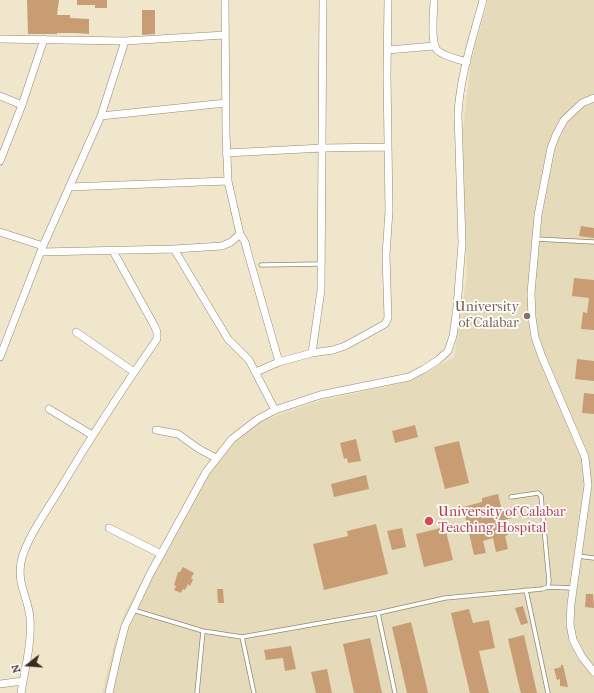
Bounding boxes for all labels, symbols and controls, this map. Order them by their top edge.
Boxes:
place label: University of Calabar [455,300,519,332]
marker: University of Calabar [522,311,532,321]
place label: University of Calabar Teaching Hospital [438,505,566,538]
marker: University of Calabar Teaching Hospital [423,515,435,527]
north arrow [8,645,48,685]
text: N [9,663,23,675]

